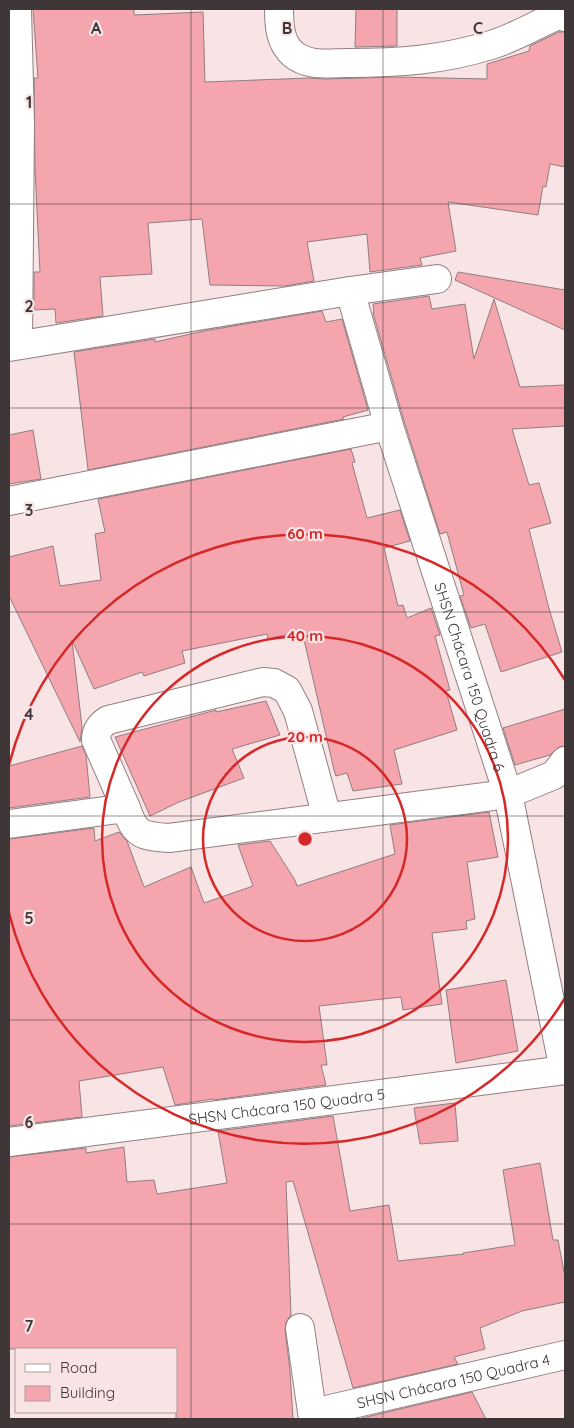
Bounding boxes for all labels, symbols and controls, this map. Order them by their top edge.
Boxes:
text: A [91,18,102,38]
text: B [282,18,292,38]
text: C [473,18,483,38]
text: 1 [26,92,32,112]
text: 2 [24,296,34,316]
text: 3 [25,500,33,520]
text: 60 m [287,524,323,543]
street label: SHSN Chácara 150 Quadra 6 [431,580,510,774]
text: 40 m [287,626,323,645]
text: 4 [24,704,34,724]
text: 20 m [287,727,323,746]
centre of rings [296,830,314,848]
text: 5 [24,908,34,928]
street label: SHSN Chácara 150 Quadra 5 [187,1084,386,1128]
text: 6 [25,1112,34,1132]
text: 7 [25,1316,34,1336]
legend [15,1348,178,1413]
street label: SHSN Chácara 150 Quadra 4 [355,1349,552,1412]
text: Road [60,1358,97,1377]
text: Building [60,1383,115,1402]

